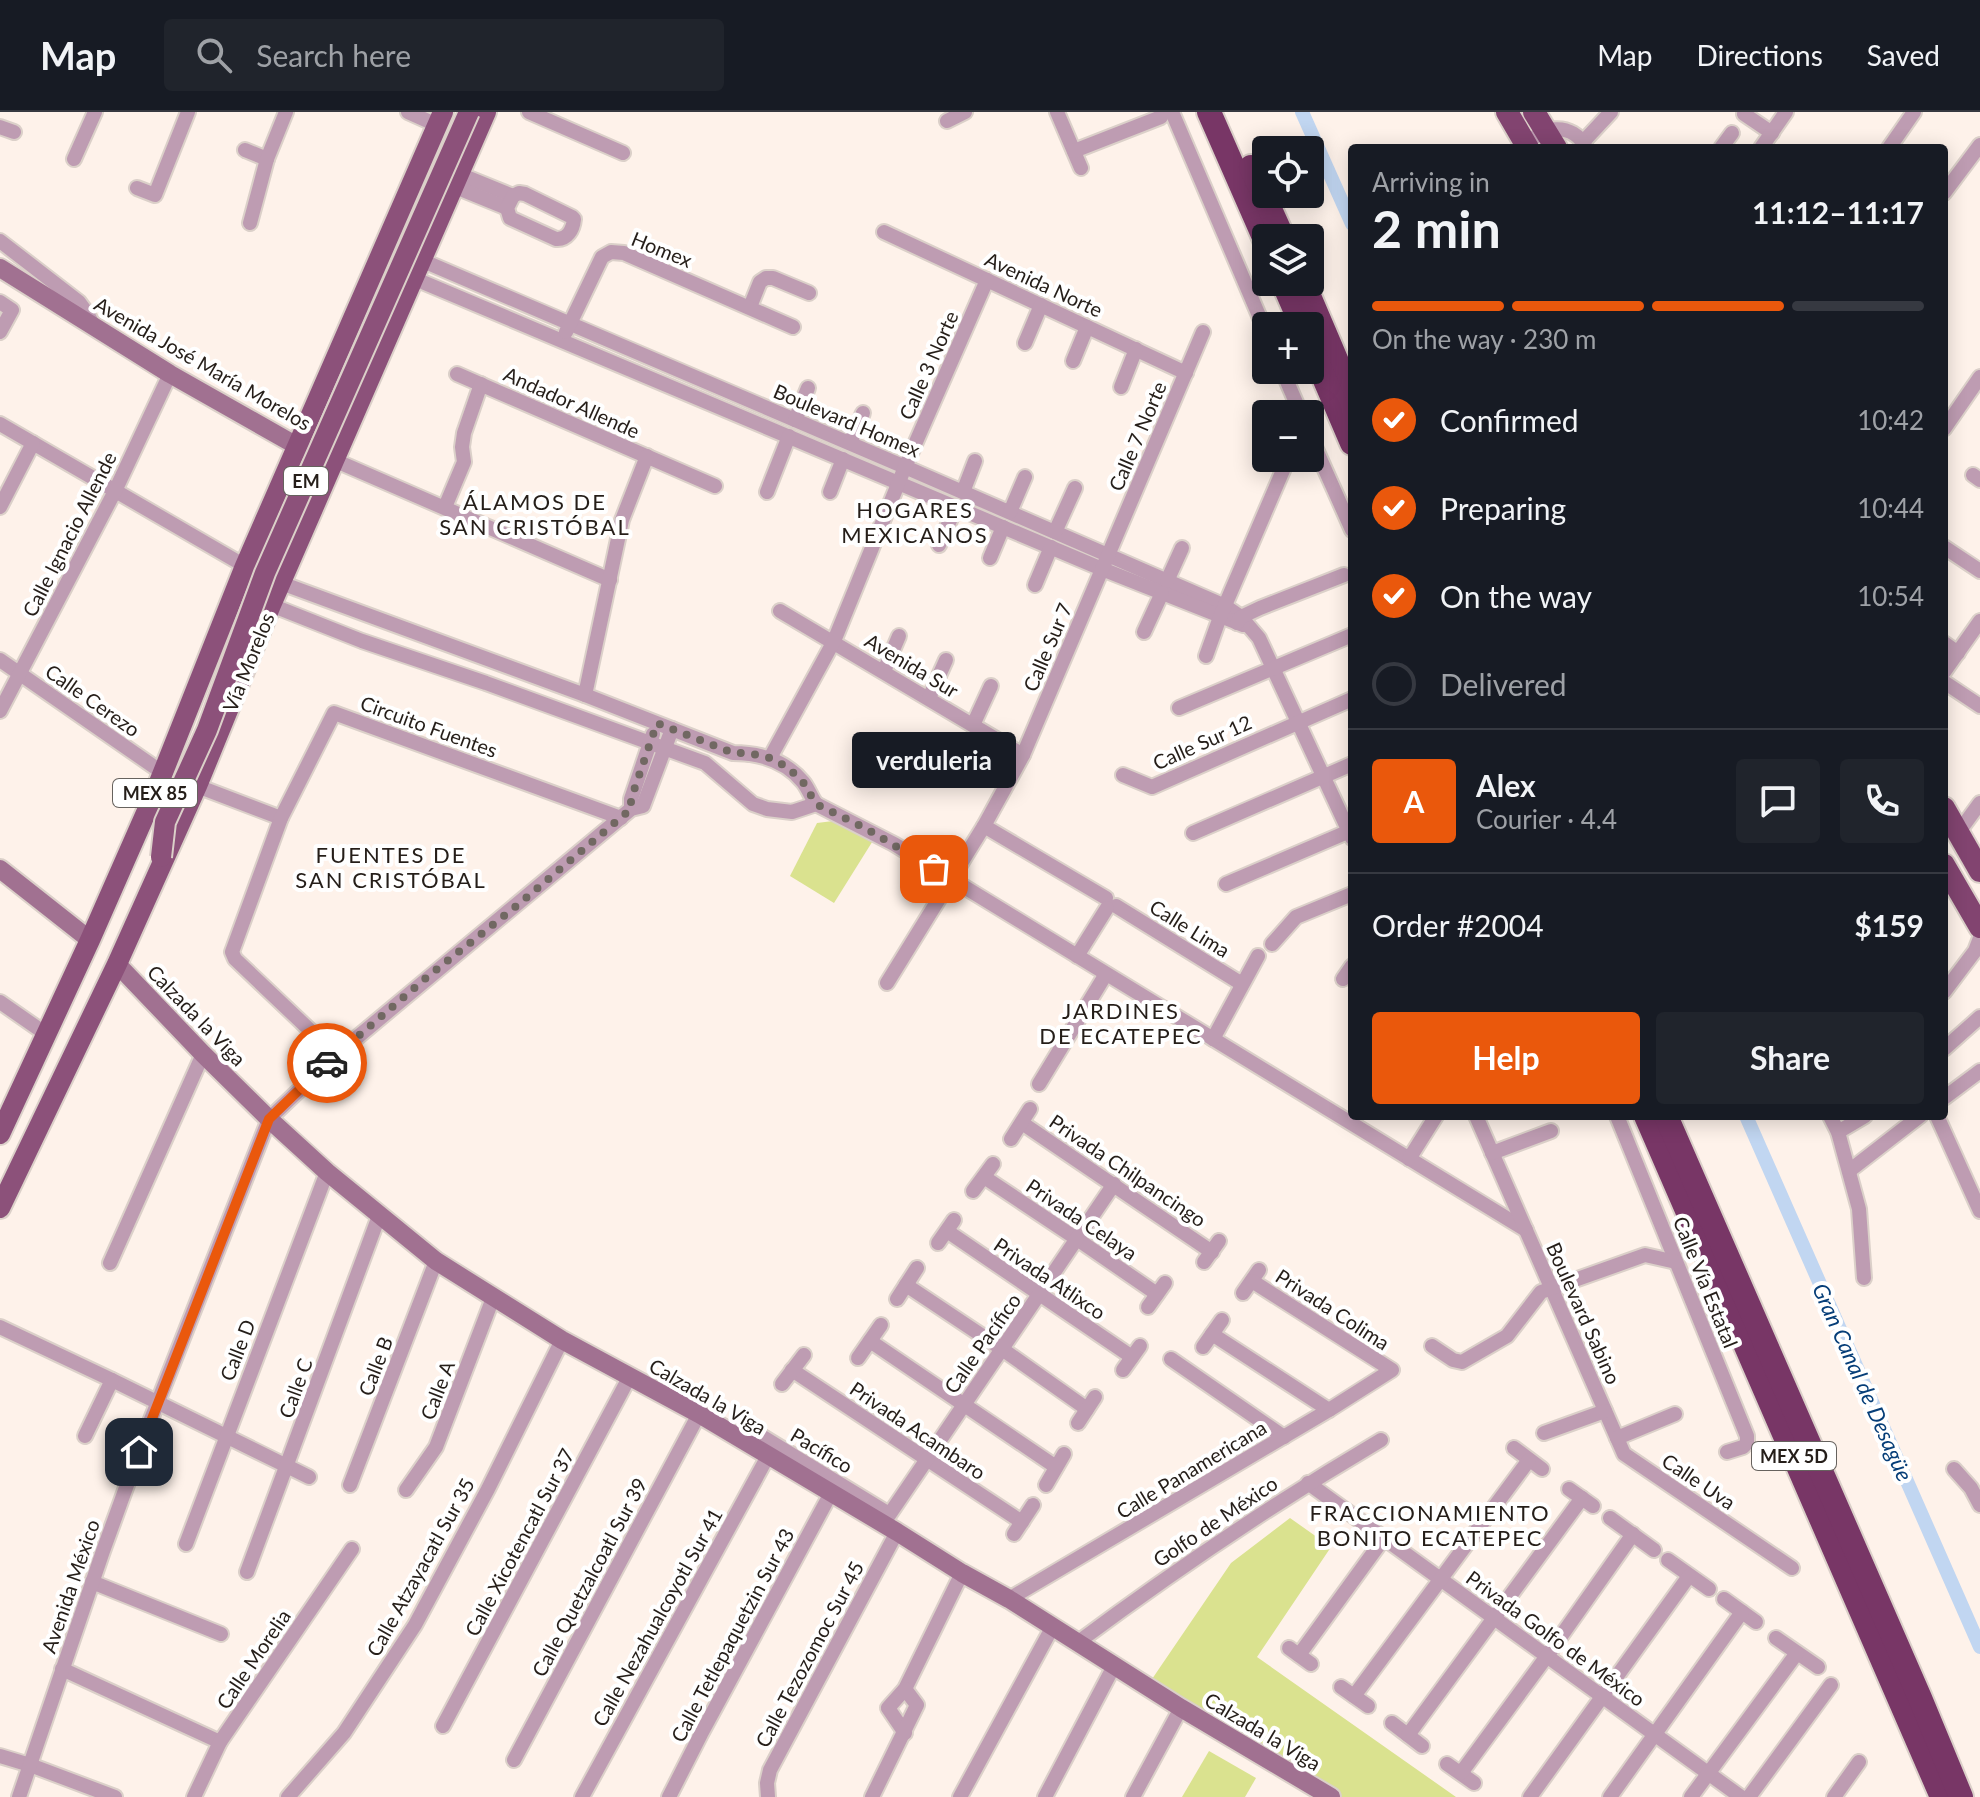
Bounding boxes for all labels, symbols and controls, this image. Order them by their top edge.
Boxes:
search box [164,19,724,91]
text: Map [40,32,116,78]
icon: search [192,33,236,77]
text: Search here [256,37,411,73]
text: Map [1597,38,1652,72]
text: Directions [1696,38,1823,72]
text: Saved [1867,38,1940,72]
map controls [1252,136,1324,472]
button: locate [1252,136,1324,208]
text: Arriving in [1372,166,1490,198]
text: 11:12–11:17 [1752,194,1924,230]
text: 2 min [1372,197,1501,259]
button: layers [1252,224,1324,296]
street label: Homex [628,226,696,272]
street label: Avenida Norte [981,246,1107,322]
street label: Avenida José María Morelos [91,291,315,435]
street label: Calle 3 Norte [893,307,963,423]
button: + [1252,312,1324,384]
text: On the way · 230 m [1372,323,1596,355]
street label: Andador Allende [500,361,644,443]
street label: Boulevard Homex [770,378,924,462]
street label: Calle 7 Norte [1103,378,1171,494]
icon: check [1372,398,1416,442]
button: − [1252,400,1324,472]
text: Confirmed [1440,402,1579,438]
text: 10:42 [1857,404,1924,436]
street label: Calle Ignacio Allende [17,448,121,620]
road number: EM [284,467,328,495]
icon: check [1372,486,1416,530]
district label: ÁLAMOS DE SAN CRISTÓBAL [439,488,631,540]
text: Preparing [1440,490,1566,526]
text: 10:44 [1857,492,1924,524]
district label: HOGARES MEXICANOS [841,496,989,548]
icon: check [1372,574,1416,618]
text: On the way [1440,578,1592,614]
text: 10:54 [1857,580,1924,612]
street label: Calle Sur 7 [1018,599,1076,695]
street label: Vía Morelos [217,609,279,715]
street label: Avenida Sur [861,628,964,703]
street label: Calle Cerezo [41,659,145,741]
text: Delivered [1440,666,1567,702]
street label: Circuito Fuentes [357,690,501,762]
street label: Calle Sur 12 [1149,710,1255,774]
callout: verduleria [852,733,1016,789]
text: verduleria [876,744,992,776]
button: chat [1736,759,1820,843]
button: phone [1840,759,1924,843]
text: Alex [1476,767,1536,803]
road number: MEX 85 [113,779,197,807]
text: A [1404,783,1424,819]
text: Courier · 4.4 [1476,803,1617,835]
pin [900,835,968,903]
district label: FUENTES DE SAN CRISTÓBAL [295,841,487,893]
icon: bag [912,847,956,891]
street label: Calle Lima [1146,894,1234,962]
text: Order #2004 [1372,907,1544,943]
text: $159 [1854,907,1924,943]
street label: Calzada la Viga [143,960,251,1070]
district label: JARDINES DE ECATEPEC [1039,997,1203,1049]
button: Help [1372,1012,1640,1104]
button: Share [1656,1012,1924,1104]
courier [287,1023,367,1103]
icon: car [305,1041,349,1085]
street label: Privada Chilpancingo [1045,1109,1211,1231]
street label: Privada Celaya [1022,1173,1142,1265]
street label: Calle Vía Estatal [1669,1213,1743,1351]
street label: Privada Atlixco [990,1232,1110,1324]
street label: Boulevard Sabino [1542,1238,1626,1388]
street label: Privada Colima [1272,1263,1394,1355]
water label: Gran Canal de Desagüe [1807,1279,1919,1485]
street label: Calle Pacífico [939,1288,1025,1398]
street label: Calle D [214,1316,260,1384]
street label: Calle B [353,1333,397,1399]
street label: Calzada la Viga [645,1353,771,1439]
street label: Calle C [273,1355,317,1421]
street label: Calle A [415,1357,459,1423]
street label: Privada Acambaro [846,1376,990,1484]
street label: Calle Panamericana [1112,1415,1270,1523]
pin [105,1418,173,1486]
street label: Pacífico [787,1422,857,1478]
icon: home [117,1430,161,1474]
road number: MEX 5D [1752,1442,1836,1470]
street label: Calle Xicotencatl Sur 37 [459,1444,579,1640]
street label: Calle Uva [1658,1448,1740,1514]
street label: Golfo de México [1148,1471,1282,1571]
street label: Calle Atzayacatl Sur 35 [361,1474,479,1660]
street label: Calle Quetzalcoatl Sur 39 [526,1474,652,1680]
district label: FRACCIONAMIENTO BONITO ECATEPEC [1309,1499,1551,1551]
street label: Calle Nezahualcoyotl Sur 41 [587,1504,727,1730]
street label: Avenida México [36,1516,104,1656]
street label: Calle Tetlepaquetzin Sur 43 [665,1524,799,1746]
street label: Calle Tezozomoc Sur 45 [750,1557,868,1751]
street label: Privada Golfo de México [1462,1565,1650,1711]
street label: Calle Morelia [211,1605,295,1713]
street label: Calzada la Viga [1201,1687,1325,1775]

